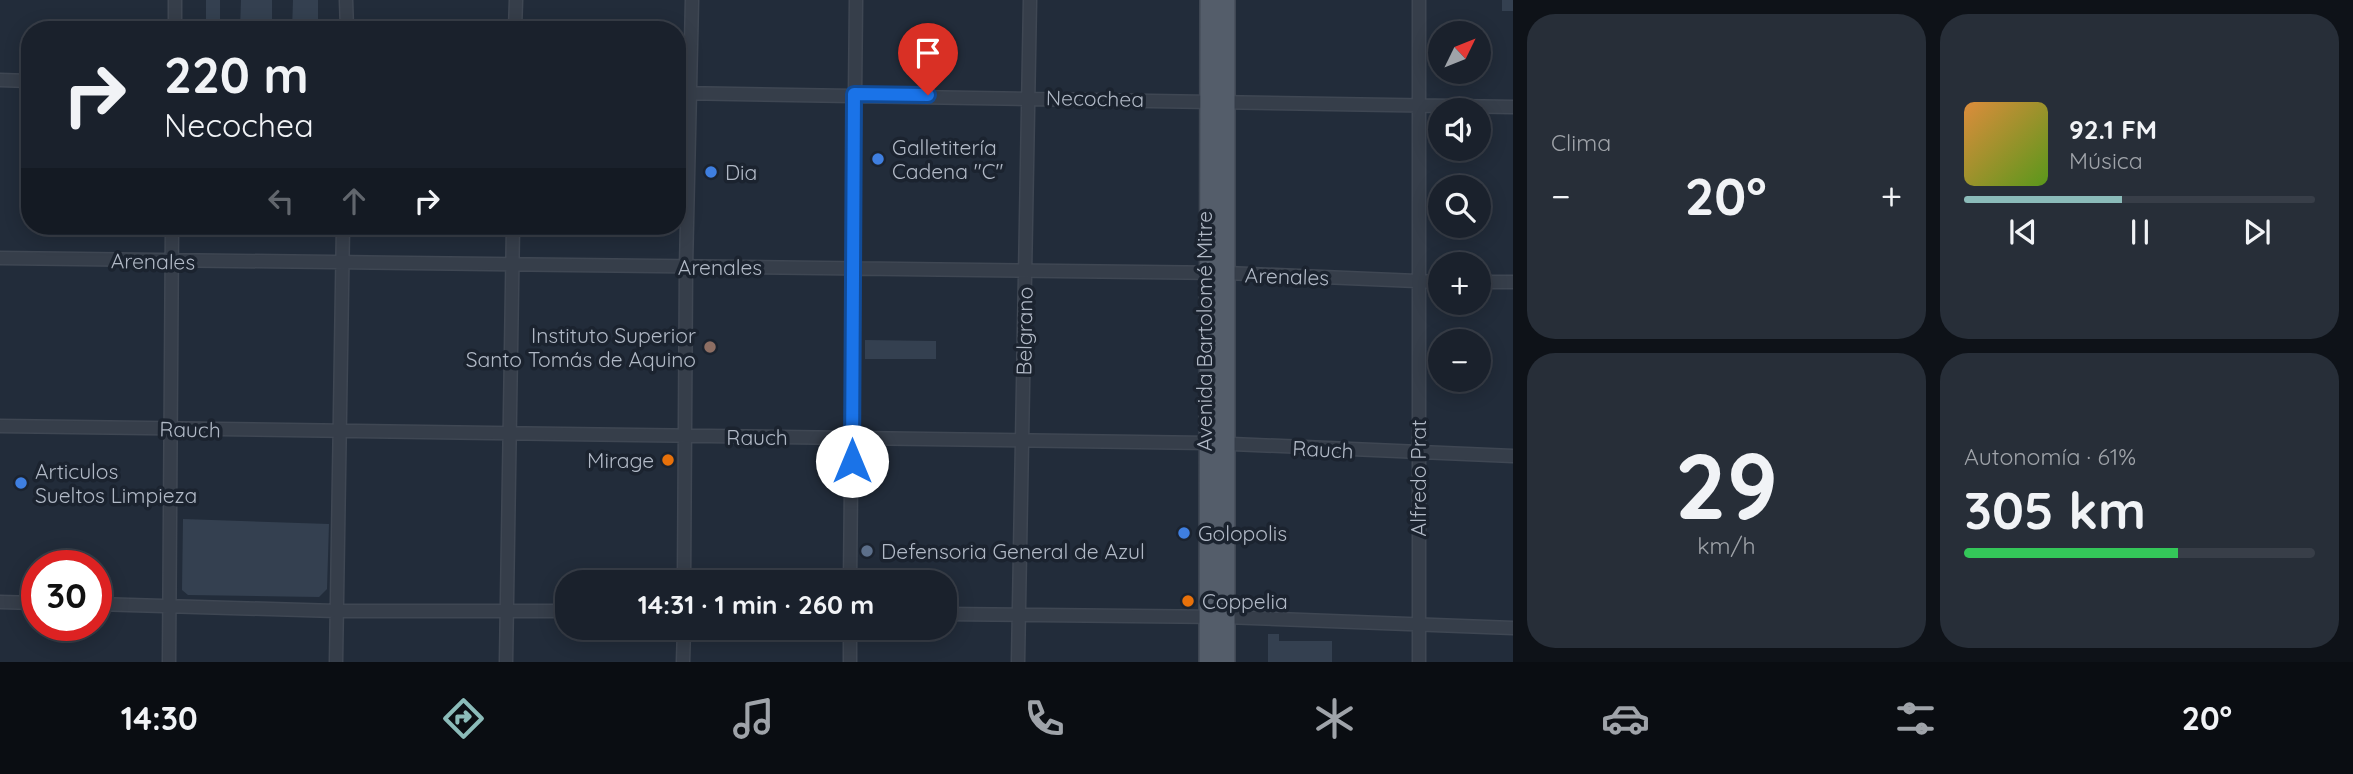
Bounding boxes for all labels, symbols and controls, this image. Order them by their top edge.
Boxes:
north arrow [1428,21,1491,84]
map controls [1428,21,1491,392]
pin [898,23,958,95]
icon: arrive [909,34,947,72]
text: 220 m [164,44,309,105]
icon: right [49,49,140,140]
street label: Necochea [1046,84,1144,112]
button: sound [1428,98,1491,161]
text: Necochea [164,105,314,145]
text: 92.1 FM [2069,113,2157,146]
text: Clima [1551,128,1611,157]
place label: Galletitería Cadena "C" [892,134,1003,184]
text: Música [2069,146,2143,175]
marker: Galletitería Cadena "C" [870,151,886,167]
place label: Dia [725,159,757,185]
text: 20° [1685,163,1767,228]
marker: Dia [703,164,719,180]
text: − [1551,172,1571,220]
text: + [1881,172,1902,220]
button: search [1428,175,1491,238]
icon: left [262,182,300,220]
icon: ahead [335,182,373,220]
icon: right [408,182,446,220]
street label: Avenida Bartolomé Mitre [1191,211,1217,451]
icon: previous [2004,213,2042,251]
icon: pause [2121,213,2159,251]
icon: next [2238,213,2276,251]
street label: Arenales [111,247,195,275]
button: + [1428,252,1491,315]
street label: Arenales [678,254,762,280]
street label: Arenales [1244,262,1330,290]
street label: Belgrano [1010,286,1038,376]
place label: Instituto Superior Santo Tomás de Aquino [466,322,696,372]
button: − [1428,329,1491,392]
marker: Instituto Superior Santo Tomás de Aquino [702,339,718,355]
street label: Rauch [159,415,221,443]
street label: Alfredo Prat [1405,420,1431,536]
street label: Rauch [726,424,788,450]
position arrow [815,424,889,498]
text: 29 [1675,428,1778,542]
street label: Rauch [1292,434,1354,464]
text: Autonomía · 61% [1964,442,2136,471]
place label: Mirage [587,447,654,473]
marker: Mirage [660,452,676,468]
place label: Articulos Sueltos Limpieza [35,458,197,508]
marker: Articulos Sueltos Limpieza [13,475,29,491]
text: 305 km [1964,477,2146,542]
place label: Golopolis [1198,520,1287,546]
marker: Golopolis [1176,525,1192,541]
text: km/h [1697,531,1756,560]
place label: Defensoria General de Azul [881,538,1145,564]
marker: Defensoria General de Azul [859,543,875,559]
speed limit sign: 30 [21,550,112,641]
text: 14:31 · 1 min · 260 m [638,588,874,621]
place label: Coppelia [1202,588,1288,614]
marker: Coppelia [1180,593,1196,609]
icon: directions [439,694,488,743]
icon: music [729,694,778,743]
icon: phone [1020,694,1069,743]
icon: climate [1310,694,1359,743]
icon: car [1601,694,1650,743]
icon: filters [1891,694,1940,743]
text: 14:30 [121,698,198,738]
text: 20° [2182,698,2232,738]

